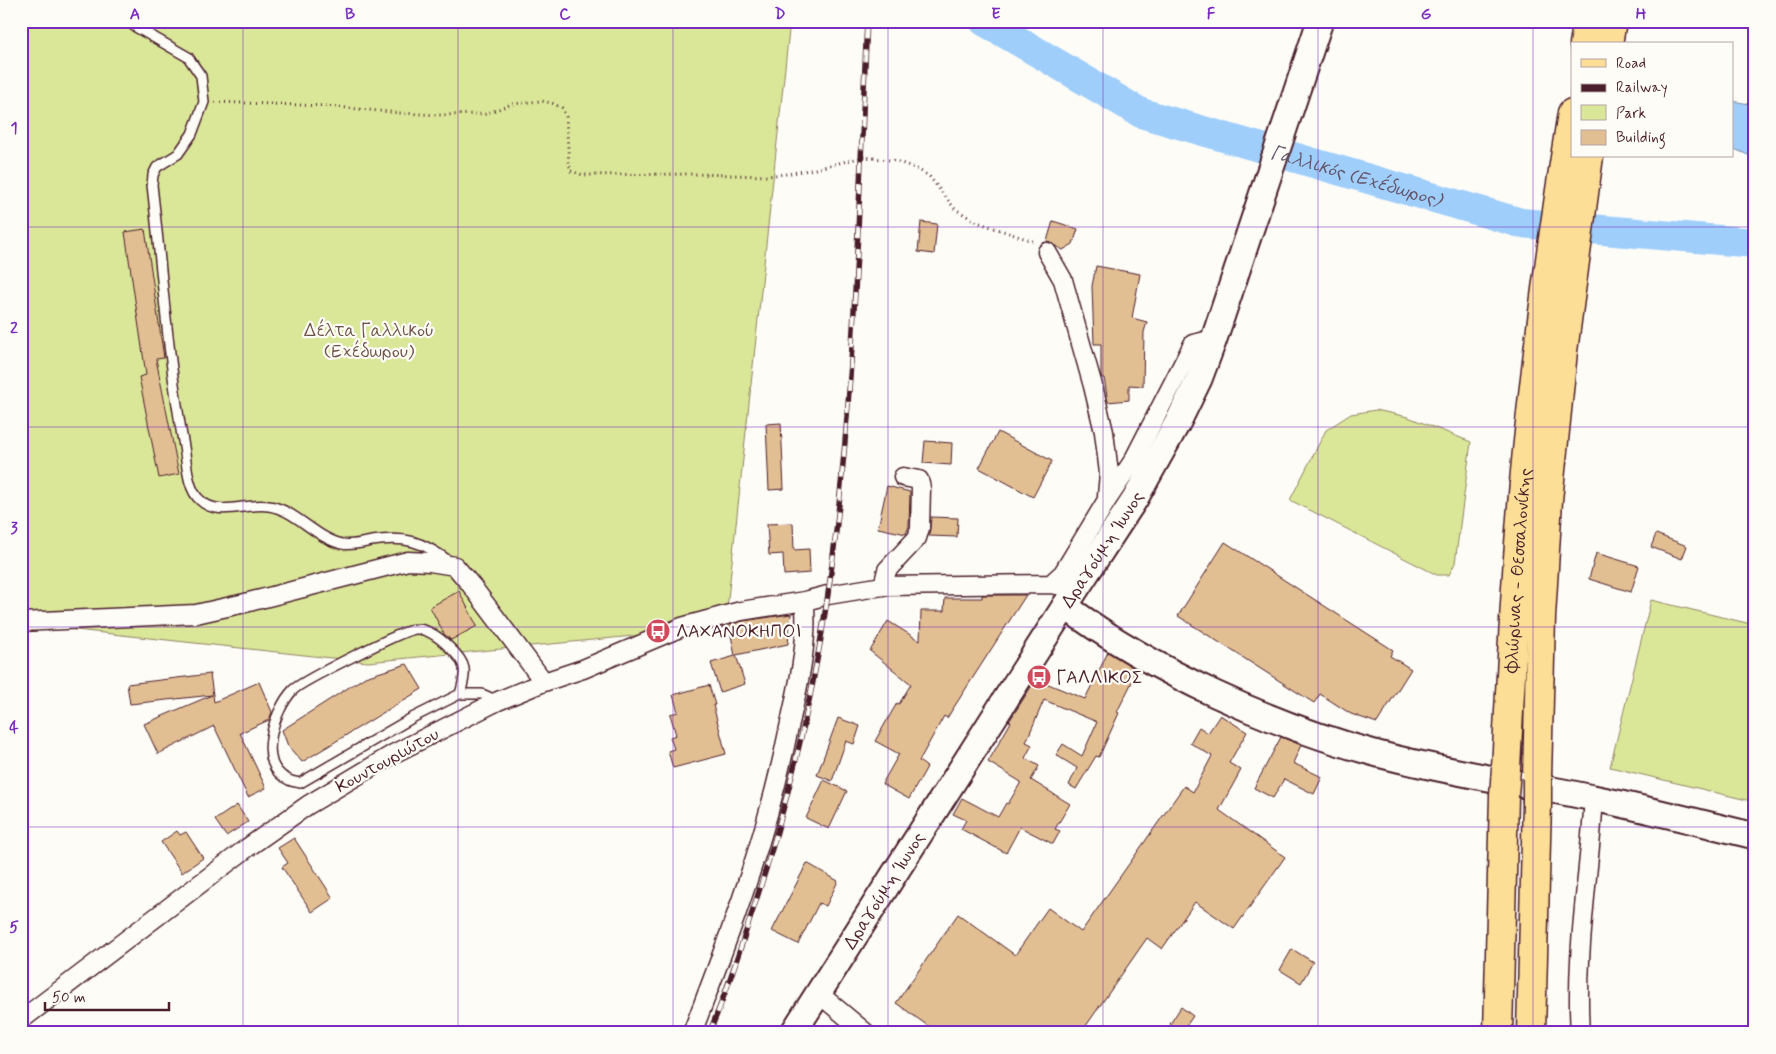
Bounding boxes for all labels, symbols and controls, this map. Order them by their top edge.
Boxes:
text: A [130,4,140,25]
text: B [345,4,355,25]
text: C [559,4,571,25]
text: D [774,4,786,25]
text: E [991,4,1001,25]
text: F [1207,4,1216,25]
text: G [1421,4,1432,25]
text: H [1636,4,1647,25]
legend [1571,42,1734,158]
text: Road [1616,54,1646,74]
text: Railway [1616,78,1668,98]
text: Park [1616,104,1646,124]
text: 1 [10,118,18,139]
text: Building [1616,128,1666,149]
water label: Γαλλικός (Εχέδωρος) [1267,140,1446,214]
text: 2 [10,318,18,339]
park label: Δέλτα Γαλλικού (Εχέδωρου) [304,318,434,364]
street label: Φλώρινας - Θεσσαλονίκης [1500,467,1538,674]
street label: Δραγούμη Ίωνος [1056,487,1150,613]
text: 3 [10,518,18,539]
bus stop icon: ΛΑΧΑΝΟΚΗΠΟΙ [645,618,671,644]
place label: ΛΑΧΑΝΟΚΗΠΟΙ [676,620,802,644]
bus stop icon: ΓΑΛΛΙΚΟΣ [1026,664,1052,690]
place label: ΓΑΛΛΙΚΟΣ [1056,666,1143,690]
text: 4 [9,717,19,738]
street label: Κουντουριώτου [331,723,444,799]
street label: Δραγούμη Ίωνος [838,828,931,954]
text: 5 [9,917,19,938]
scale bar [45,979,169,1011]
text: 50 m [52,988,86,1008]

